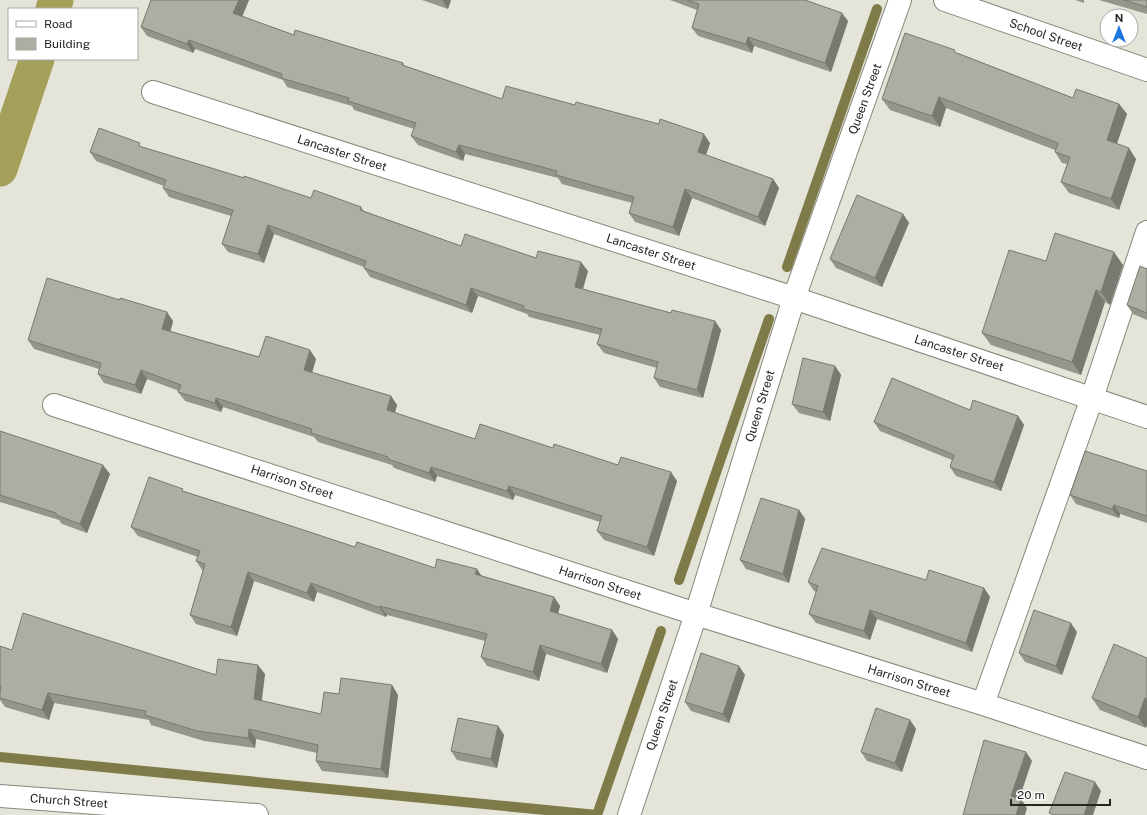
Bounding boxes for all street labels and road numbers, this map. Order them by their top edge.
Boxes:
street label: School Street [1008,16,1085,54]
street label: Queen Street [846,61,884,136]
street label: Lancaster Street [296,132,389,174]
street label: Lancaster Street [605,231,698,273]
street label: Lancaster Street [913,332,1006,374]
street label: Queen Street [742,368,778,444]
street label: Harrison Street [249,462,335,502]
street label: Harrison Street [557,563,643,603]
street label: Harrison Street [866,662,952,700]
street label: Queen Street [643,677,681,752]
street label: Church Street [30,791,109,811]

